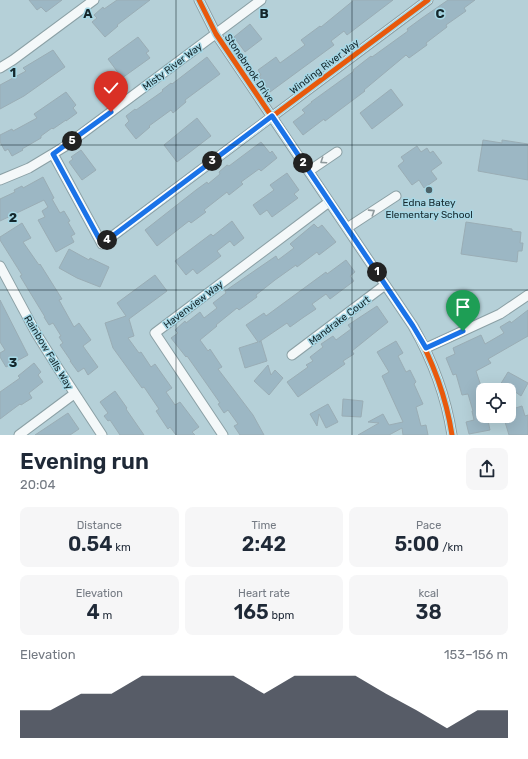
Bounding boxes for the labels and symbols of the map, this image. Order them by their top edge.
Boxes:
text: A [83,6,93,21]
text: B [259,6,269,21]
text: C [435,6,445,21]
street label: Stonebrook Drive [222,32,277,106]
street label: Winding River Way [288,36,362,97]
street label: Misty River Way [140,40,205,93]
text: 1 [10,65,16,80]
pin [94,71,128,112]
pin: 5 [62,131,82,151]
pin: 3 [202,151,222,171]
pin: 2 [293,153,313,173]
one-way arrow [320,157,327,164]
marker: Edna Batey Elementary School [424,185,434,195]
place label: Edna Batey Elementary School [385,197,473,221]
text: 2 [9,210,17,225]
one-way arrow [367,210,374,217]
pin: 4 [97,230,117,250]
pin: 1 [367,262,387,282]
street label: Havenview Way [161,278,226,331]
pin [446,290,480,331]
street label: Mandrake Court [307,294,373,348]
street label: Rainbow Falls Way [21,313,75,392]
text: 3 [9,355,18,370]

